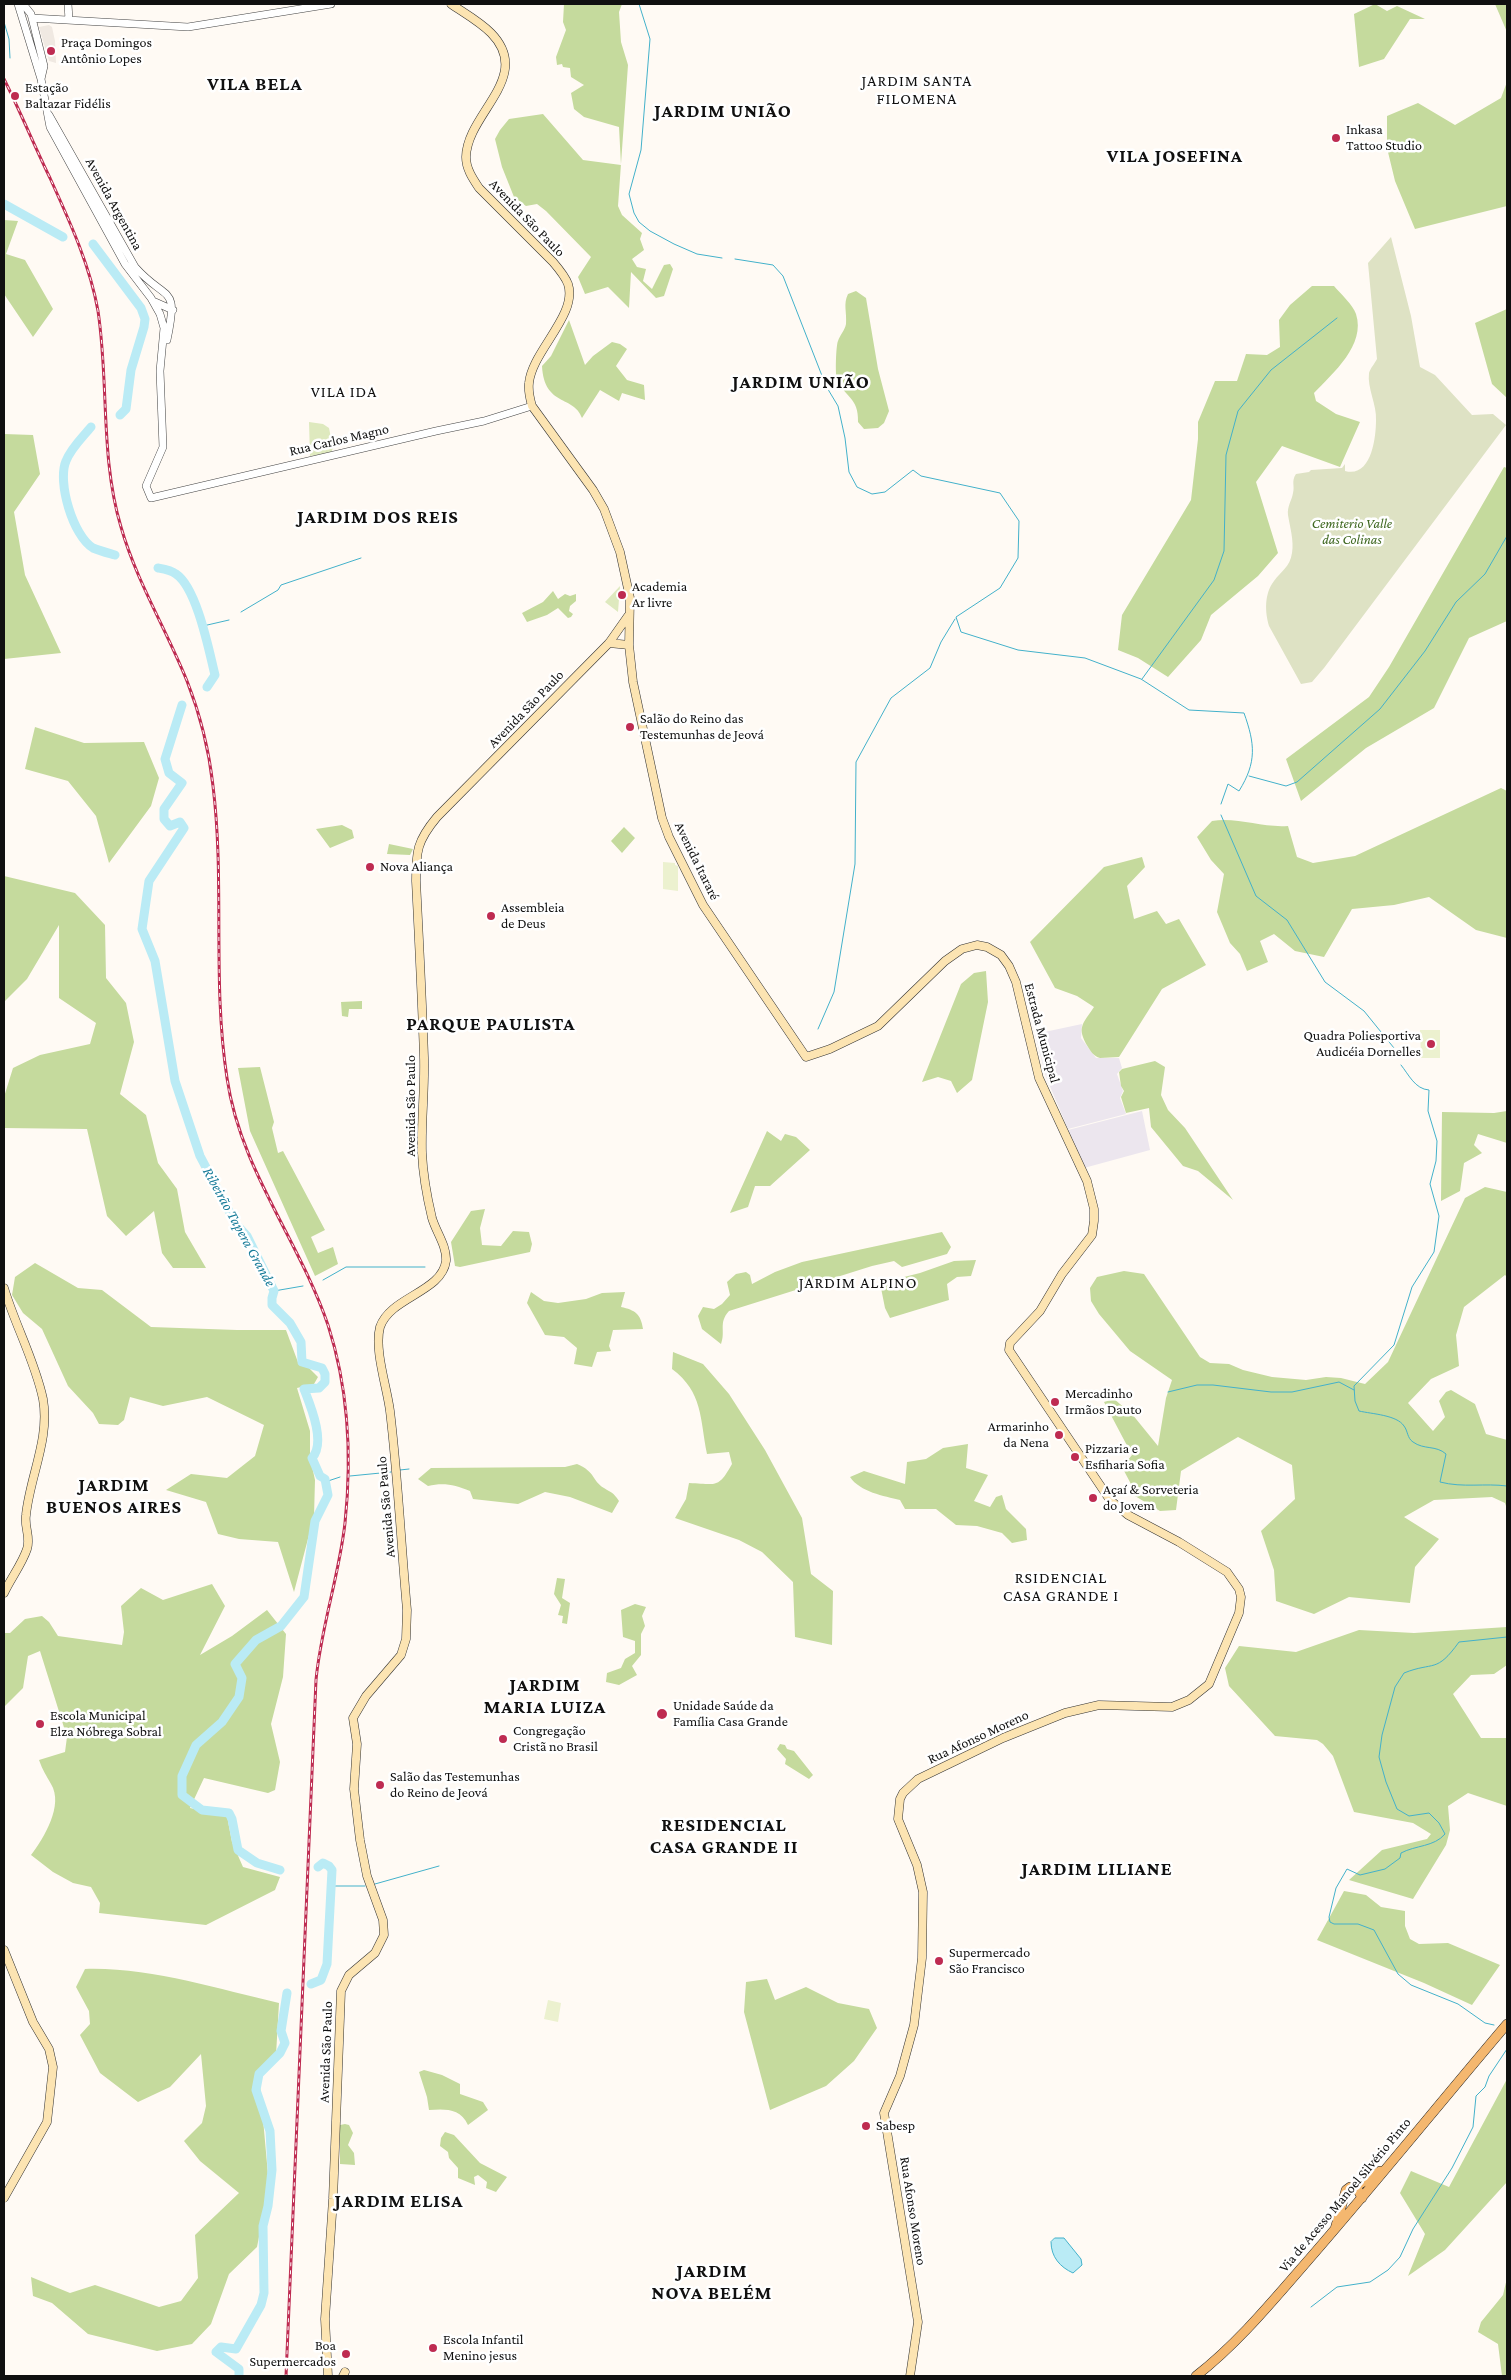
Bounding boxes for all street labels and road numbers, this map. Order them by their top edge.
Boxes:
street label: Avenida Argentina [82,155,146,253]
street label: Avenida São Paulo [486,176,568,260]
street label: Rua Carlos Magno [288,420,390,460]
street label: Avenida São Paulo [485,667,567,751]
street label: Avenida Itararé [671,819,723,903]
street label: Estrada Municipal [1021,981,1063,1085]
street label: Avenida São Paulo [403,1055,419,1157]
street label: Avenida São Paulo [373,1456,399,1558]
street label: Rua Afonso Moreno [925,1706,1031,1768]
street label: Avenida São Paulo [316,2001,336,2103]
street label: Via de Acesso Manoel Silvério Pinto [1275,2114,1415,2276]
street label: Rua Afonso Moreno [896,2156,930,2266]

